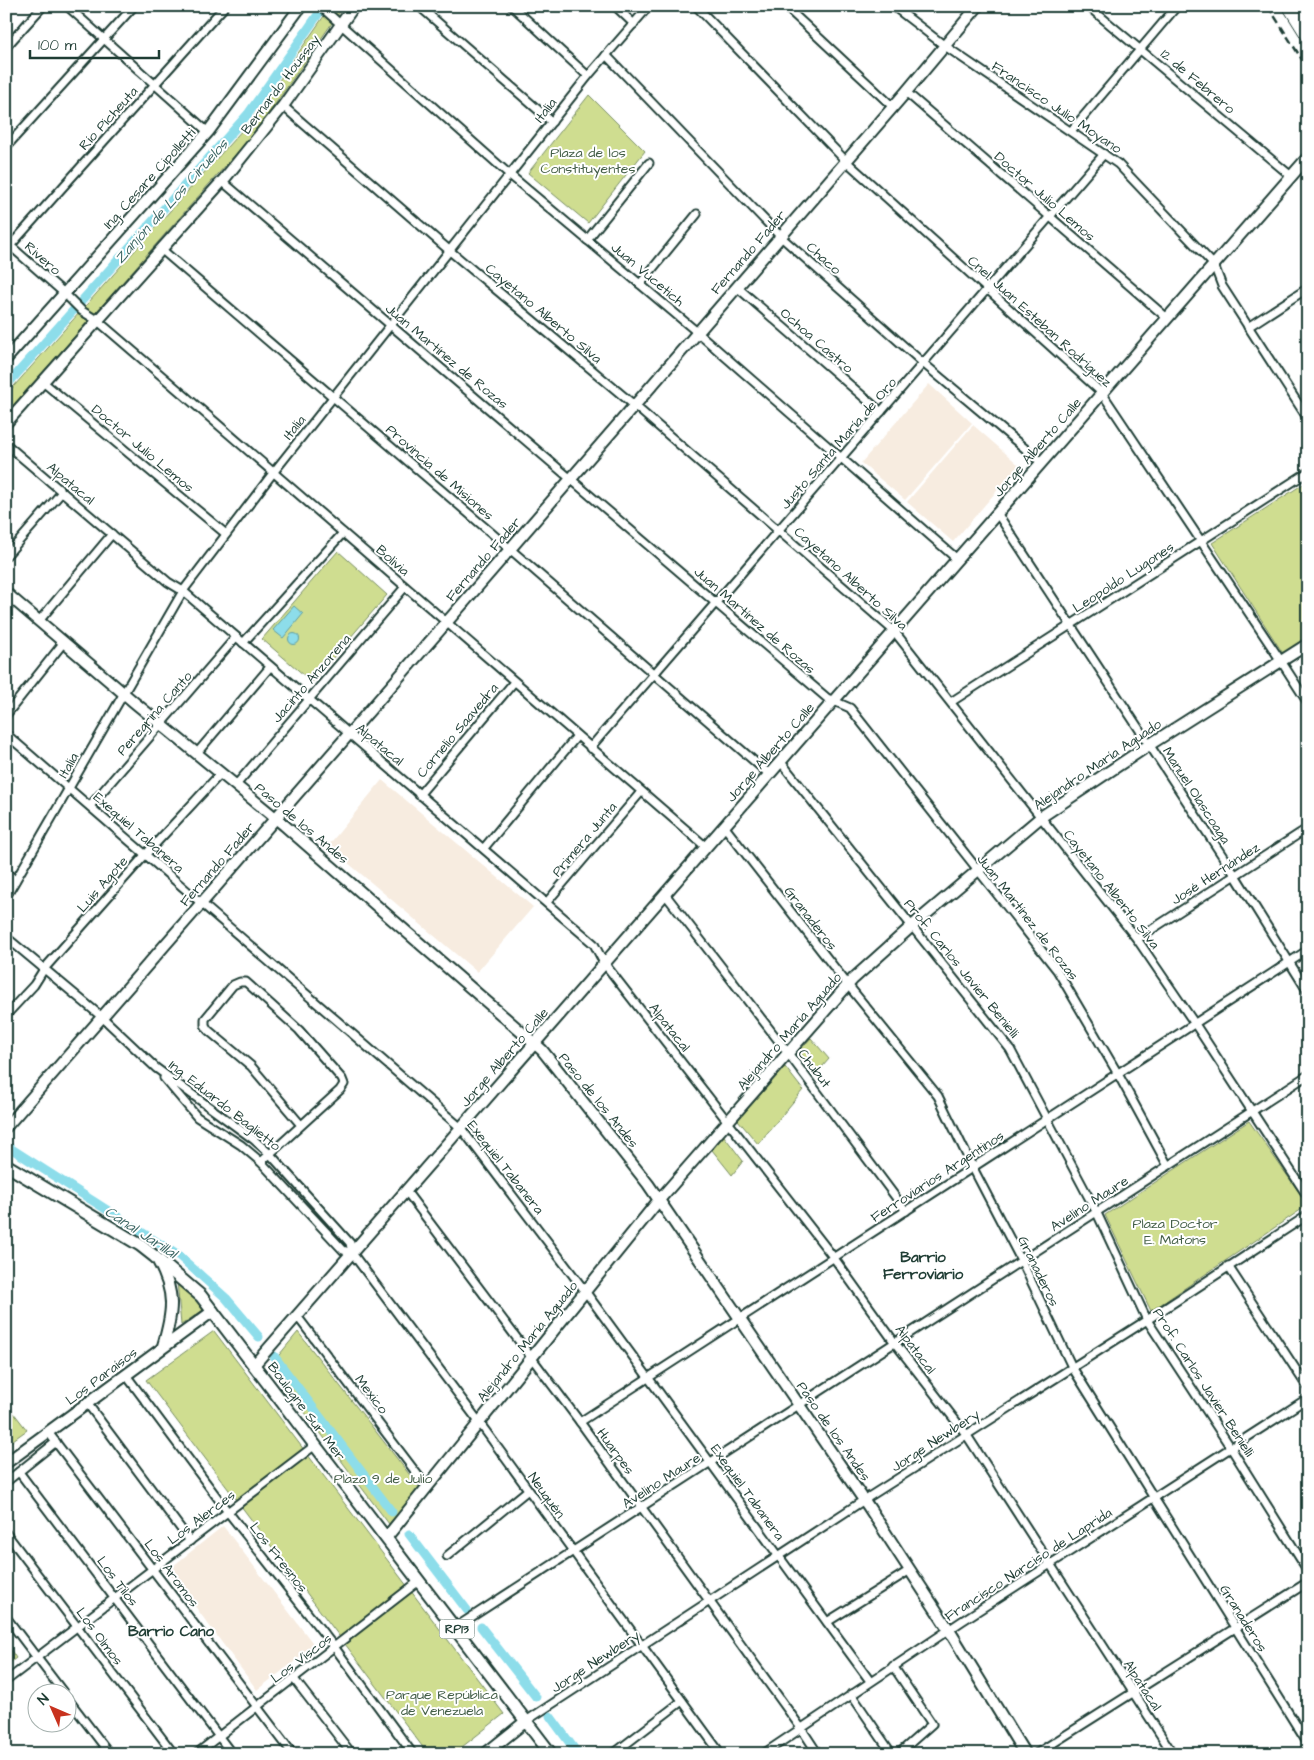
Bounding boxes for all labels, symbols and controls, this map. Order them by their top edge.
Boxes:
scale bar [30,28,159,60]
street label: Bernardo Houssay [237,30,325,139]
text: 100 m [38,35,77,56]
street label: 12 de Febrero [1156,45,1239,119]
street label: Francisco Julio Moyano [987,57,1126,159]
street label: Río Picheuta [75,82,143,155]
street label: Italia [530,94,562,127]
street label: Ing. Cesare Cipolletti [99,124,201,234]
water label: Zanjón de Los Ciruelos [110,133,234,268]
park label: Plaza de los Constituyentes [541,143,635,179]
street label: Doctor Julio Lemos [989,147,1099,246]
street label: Fernando Fader [706,206,791,299]
street label: Rivero [20,237,65,280]
street label: Juan Vucetich [606,238,688,311]
street label: Chaco [802,238,845,280]
street label: Cnel. Juan Esteban Rodríguez [963,251,1116,392]
street label: Cayetano Alberto Silva [481,259,606,369]
street label: Juan Martínez de Rozas [381,299,512,414]
street label: Ochoa Castro [775,303,857,378]
street label: Justo Santa María de Oro [776,373,902,514]
street label: Jorge Alberto Calle [989,393,1087,502]
street label: Doctor Julio Lemos [87,400,198,498]
street label: Italia [279,411,311,444]
street label: Provincia de Misiones [381,420,498,525]
street label: Alpatacal [42,458,99,510]
street label: Fernando Fader [441,513,526,606]
street label: Cayetano Alberto Silva [789,522,912,635]
street label: Leopoldo Lugones [1069,538,1178,618]
street label: Bolivia [371,541,413,581]
street label: Juan Martínez de Rozas [689,562,819,679]
street label: Jacinto Anzorena [268,630,356,727]
street label: Peregrina Canto [112,667,197,760]
street label: Cornelio Saavedra [412,679,503,782]
street label: Jorge Alberto Calle [722,698,820,807]
street label: Alejandro María Aguado [1030,714,1166,815]
street label: Alpatacal [351,719,408,771]
street label: Manuel Olascoaga [1157,743,1235,848]
street label: Italia [54,749,84,782]
street label: Paso de los Andes [250,778,353,869]
street label: Exequiel Tabanera [89,788,188,878]
street label: Primera Junta [548,798,622,881]
street label: Fernando Fader [175,818,260,911]
street label: Cayetano Alberto Silva [1058,826,1164,954]
street label: José Hernández [1167,838,1264,910]
street label: Juan Martínez de Rozas [972,850,1083,985]
street label: Luis Agote [73,852,133,917]
street label: Granaderos [779,882,842,955]
street label: Prof. Carlos Javier Benielli [899,895,1024,1042]
street label: Alejandro María Aguado [733,968,847,1095]
street label: Alpatacal [644,999,695,1056]
street label: Jorge Alberto Calle [456,1003,554,1112]
street label: Chubut [793,1045,836,1093]
street label: Paso de los Andes [554,1049,643,1153]
street label: Ing. Eduardo Baglietto [164,1056,285,1156]
street label: Exequiel Tabanera [462,1116,548,1219]
street label: Ferroviarios Argentinos [867,1126,1008,1228]
street label: Avelino Maure [1046,1171,1133,1237]
water label: Canal Jarillal [100,1201,182,1265]
park label: Plaza Doctor E. Matons [1133,1214,1218,1250]
street label: Granaderos [1012,1233,1064,1310]
district label: Barrio Ferroviario [883,1247,964,1285]
street label: Alejandro María Aguado [473,1277,583,1406]
street label: Prof. Carlos Javier Benielli [1148,1304,1259,1461]
street label: Alpatacal [890,1321,940,1378]
street label: Los Paraísos [62,1343,142,1410]
street label: Boulogne Sur Mer [262,1358,350,1465]
street label: Mexico [350,1371,393,1419]
street label: Paso de los Andes [791,1378,875,1485]
street label: Jorge Newbery [887,1405,984,1477]
street label: Huarpes [592,1424,639,1479]
street label: Exequiel Tabanera [705,1440,789,1545]
street label: Avelino Maure [618,1448,705,1514]
park label: Plaza 9 de Julio [334,1469,432,1489]
street label: Neuquén [523,1469,570,1523]
street label: Los Alerces [164,1486,240,1550]
street label: Francisco Narciso de Laprida [941,1503,1116,1627]
street label: Los Fresnos [244,1518,312,1597]
street label: Los Aromos [139,1535,203,1612]
street label: Los Tilos [92,1552,143,1611]
street label: Granaderos [1215,1581,1272,1656]
street label: Los Olmos [71,1604,128,1670]
road number: RP13 [440,1620,474,1638]
district label: Barrio Cano [128,1621,214,1642]
street label: Jorge Newbery [547,1626,644,1698]
street label: Los Viscos [267,1629,336,1688]
street label: Alpatacal [1118,1656,1166,1715]
north arrow [28,1682,78,1732]
park label: Parque República de Venezuela [386,1685,498,1721]
text: N [33,1689,54,1710]

